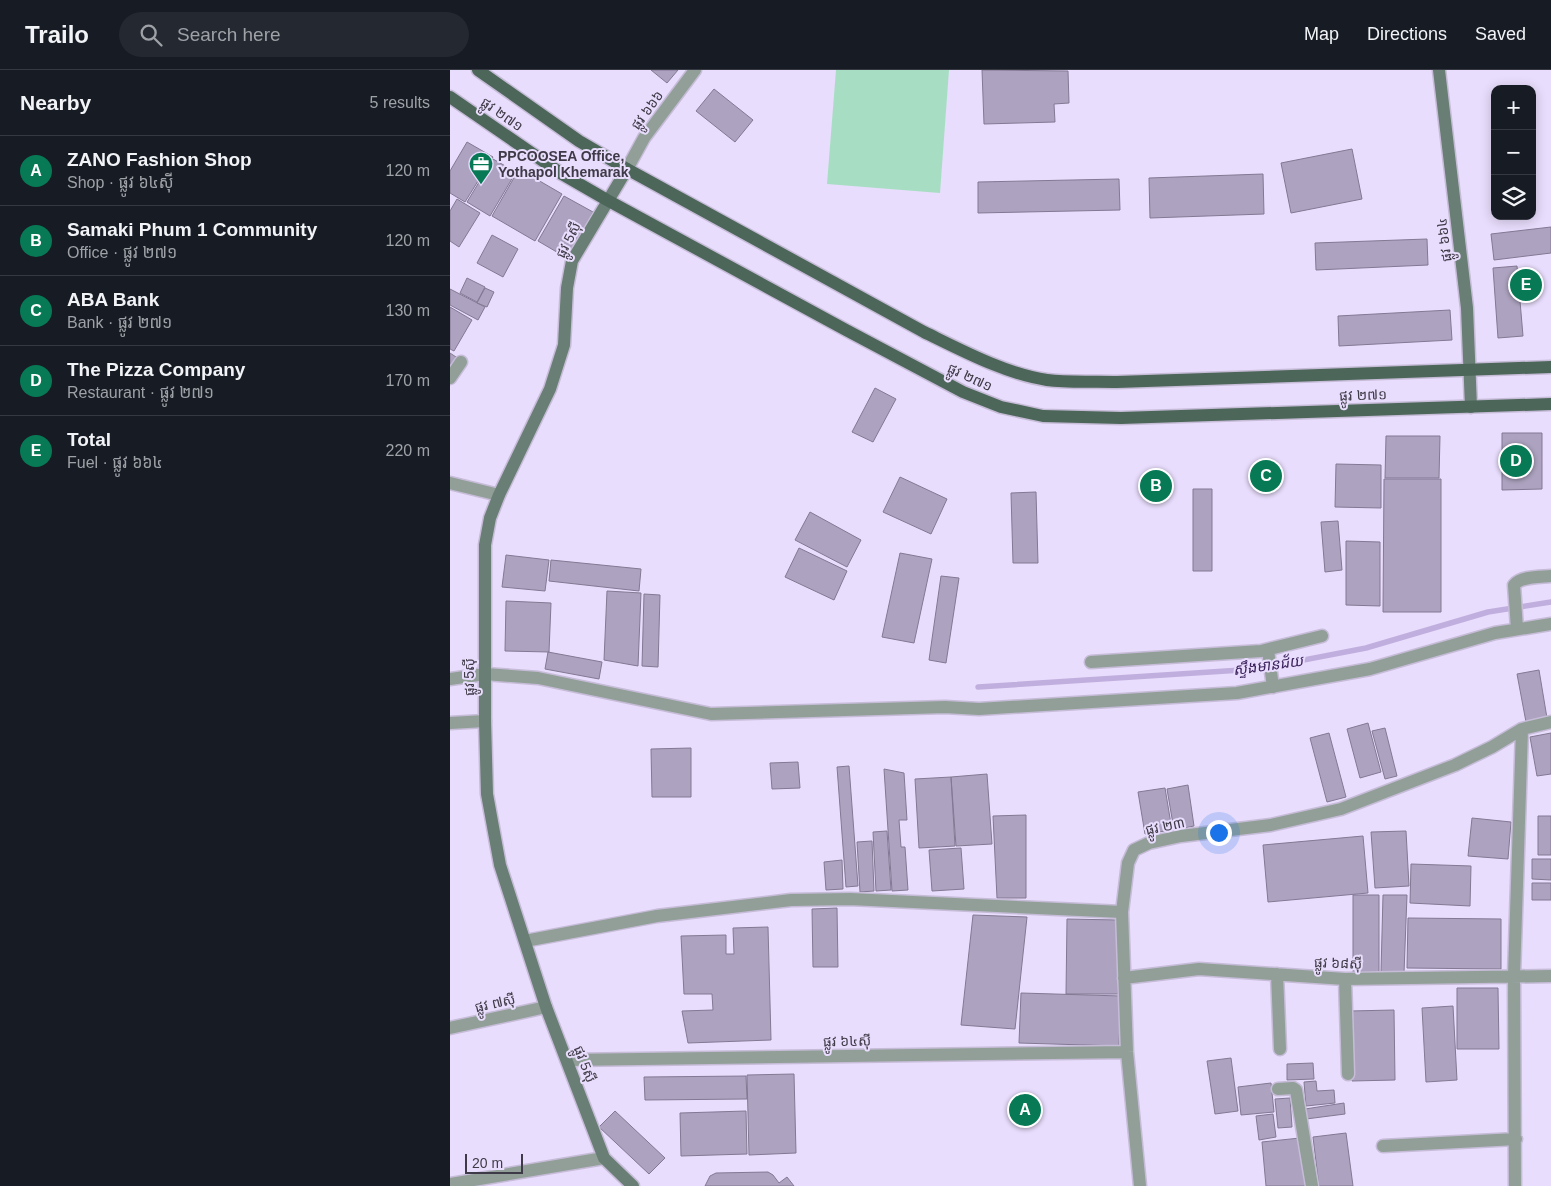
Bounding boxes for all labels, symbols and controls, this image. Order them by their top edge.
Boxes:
search box [119,12,469,57]
text: Trailo [25,21,89,48]
icon: search [137,21,165,49]
text: Search here [177,24,281,45]
text: Map [1304,24,1339,44]
text: Directions [1367,24,1447,44]
text: Saved [1475,24,1526,44]
map controls [1491,85,1536,220]
button: + [1491,85,1536,130]
street label: ផ្លូវ ៦៦៦ [628,87,670,135]
text: Nearby [20,91,91,114]
text: 5 results [370,94,430,111]
street label: ផ្លូវ ២៧១ [475,94,526,138]
button: − [1491,130,1536,175]
place label: PPCOOSEA Office, Yothapol Khemarak [498,148,629,180]
text: ZANO Fashion Shop [67,149,252,170]
office icon: PPCOOSEA Office, Yothapol Khemarak [468,151,494,185]
text: A [30,162,42,179]
text: 120 m [386,162,430,179]
text: Shop · ផ្លូវ ៦៤ស៊ី [67,174,174,191]
button: layers [1491,175,1536,220]
street label: ផ្លូវ ៦៦៤ [1433,217,1459,263]
text: Samaki Phum 1 Community [67,219,317,240]
street label: ផ្លូវ 5ស៊ី [552,219,587,262]
text: B [30,232,42,249]
text: 120 m [386,232,430,249]
text: Office · ផ្លូវ ២៧១ [67,244,177,261]
pin: E [1510,266,1542,304]
text: ABA Bank [67,289,159,310]
text: C [30,302,42,319]
text: 130 m [386,302,430,319]
text: Bank · ផ្លូវ ២៧១ [67,314,172,331]
text: The Pizza Company [67,359,245,380]
street label: ផ្លូវ ២៧១ [943,360,995,398]
text: D [30,372,42,389]
text: 170 m [386,372,430,389]
text: Restaurant · ផ្លូវ ២៧១ [67,384,214,401]
street label: ផ្លូវ ២៧១ [1339,386,1387,408]
text: Total [67,429,111,450]
text: E [31,442,41,459]
text: 220 m [386,442,430,459]
pin: D [1500,442,1532,480]
text: Fuel · ផ្លូវ ៦៦៤ [67,454,163,471]
pin: C [1250,457,1282,495]
pin: B [1140,467,1172,505]
water label: ស្ទឹងមានជ័យ [1232,651,1306,680]
street label: ផ្លូវ 5ស៊ី [461,658,481,696]
street label: ផ្លូវ ២៣ [1144,814,1187,842]
your location [1206,820,1232,846]
street label: ផ្លូវ ៦៨ស៊ី [1314,954,1362,976]
street label: ផ្លូវ ៧ស៊ី [473,991,518,1019]
street label: ផ្លូវ ៦៤ស៊ី [823,1033,871,1054]
street label: ផ្លូវ 5ស៊ី [567,1043,599,1086]
pin: A [1009,1091,1041,1129]
scale bar [465,1151,522,1174]
text: 20 m [472,1155,503,1171]

